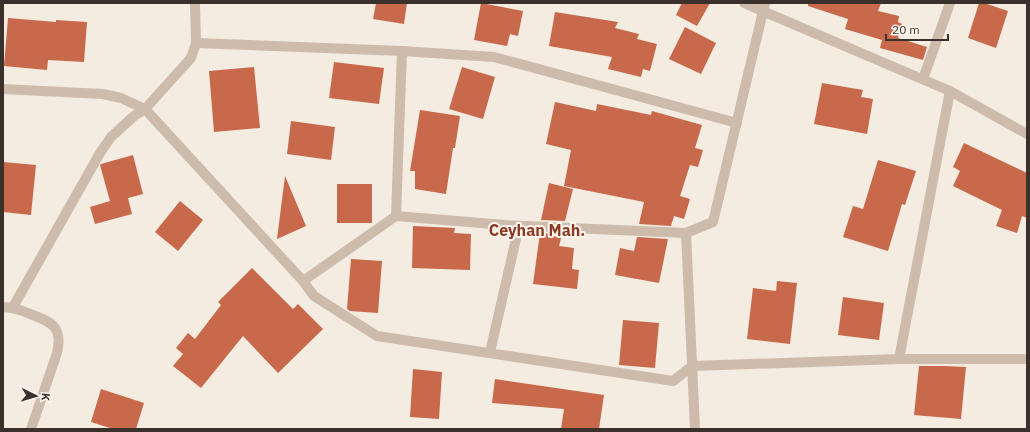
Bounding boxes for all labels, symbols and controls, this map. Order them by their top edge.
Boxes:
scale bar [886,16,948,42]
text: 20 m [892,22,920,37]
district label: Ceyhan Mah. [489,220,585,240]
north arrow [16,376,56,416]
text: K [39,392,53,402]

